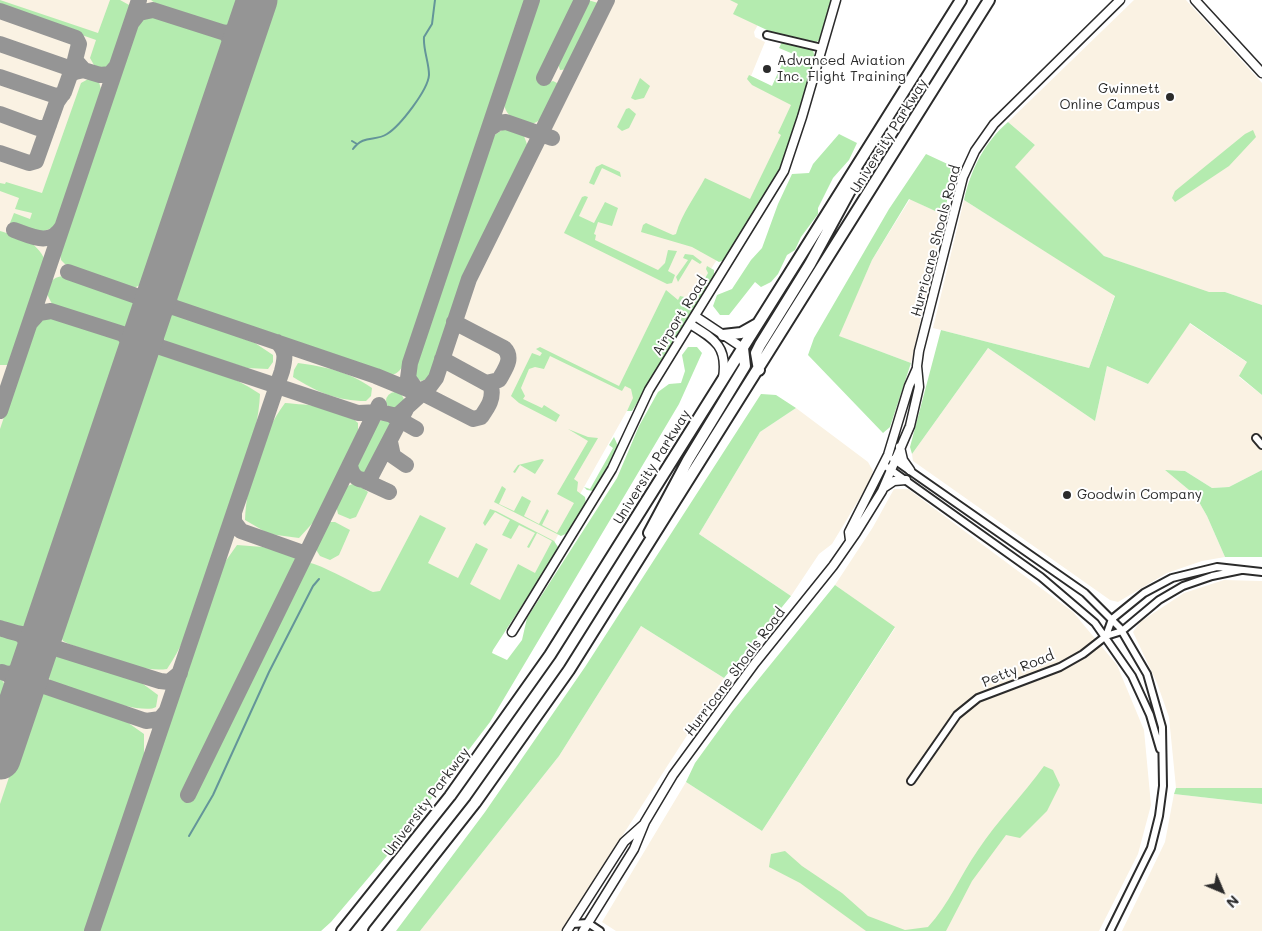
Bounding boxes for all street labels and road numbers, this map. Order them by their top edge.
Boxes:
street label: University Parkway [847,76,931,196]
street label: Hurricane Shoals Road [908,163,964,319]
street label: Airport Road [649,273,711,359]
street label: University Parkway [610,407,694,527]
street label: Hurricane Shoals Road [681,605,789,739]
street label: Petty Road [980,647,1056,691]
street label: University Parkway [381,744,473,860]

